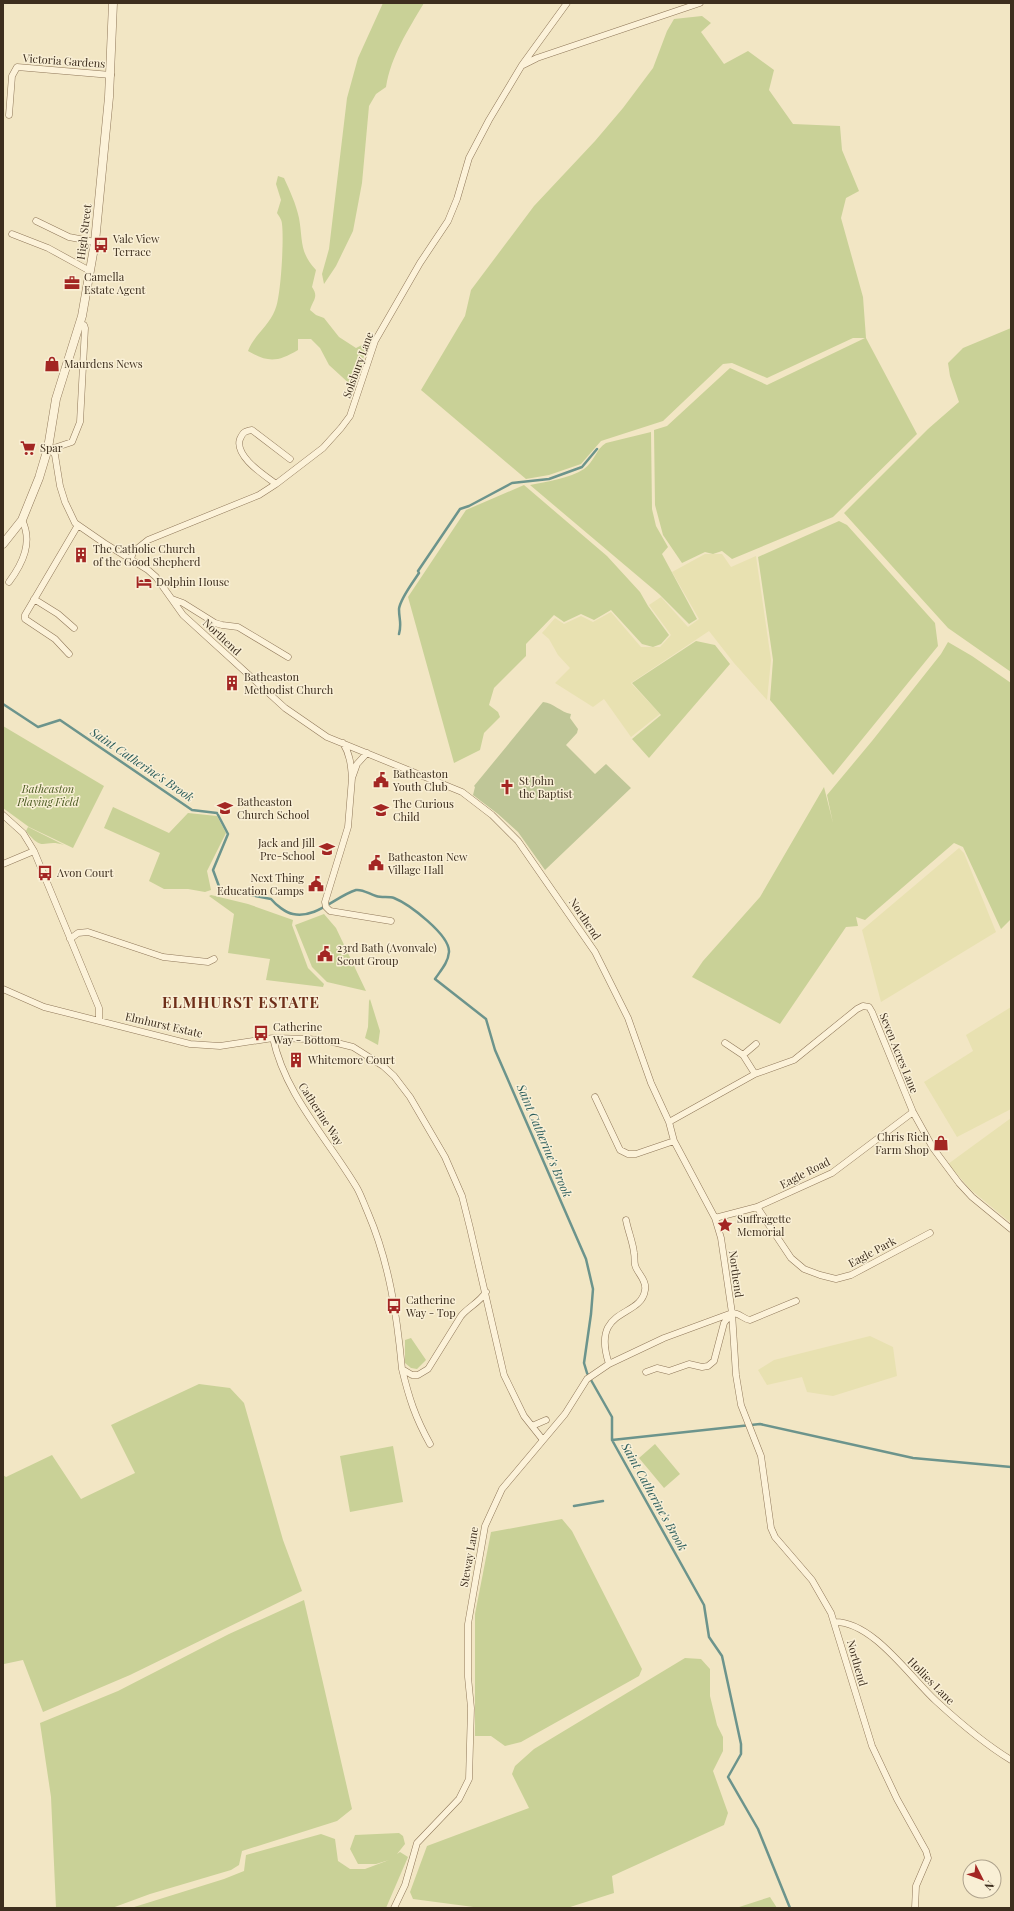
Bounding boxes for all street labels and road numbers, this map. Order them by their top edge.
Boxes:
street label: Victoria Gardens [21,50,106,71]
street label: High Street [73,203,94,261]
street label: Solsbury Lane [339,329,377,400]
street label: Northend [200,615,245,659]
street label: Northend [566,895,605,943]
street label: Elmhurst Estate [124,1008,205,1041]
street label: Seven Acres Lane [876,1010,923,1096]
street label: Catherine Way [296,1079,348,1148]
street label: Eagle Road [777,1153,833,1192]
street label: Eagle Park [845,1233,898,1270]
street label: Northend [726,1249,747,1299]
street label: Steway Lane [456,1525,481,1588]
street label: Northend [844,1638,871,1688]
street label: Hollies Lane [905,1654,958,1708]

